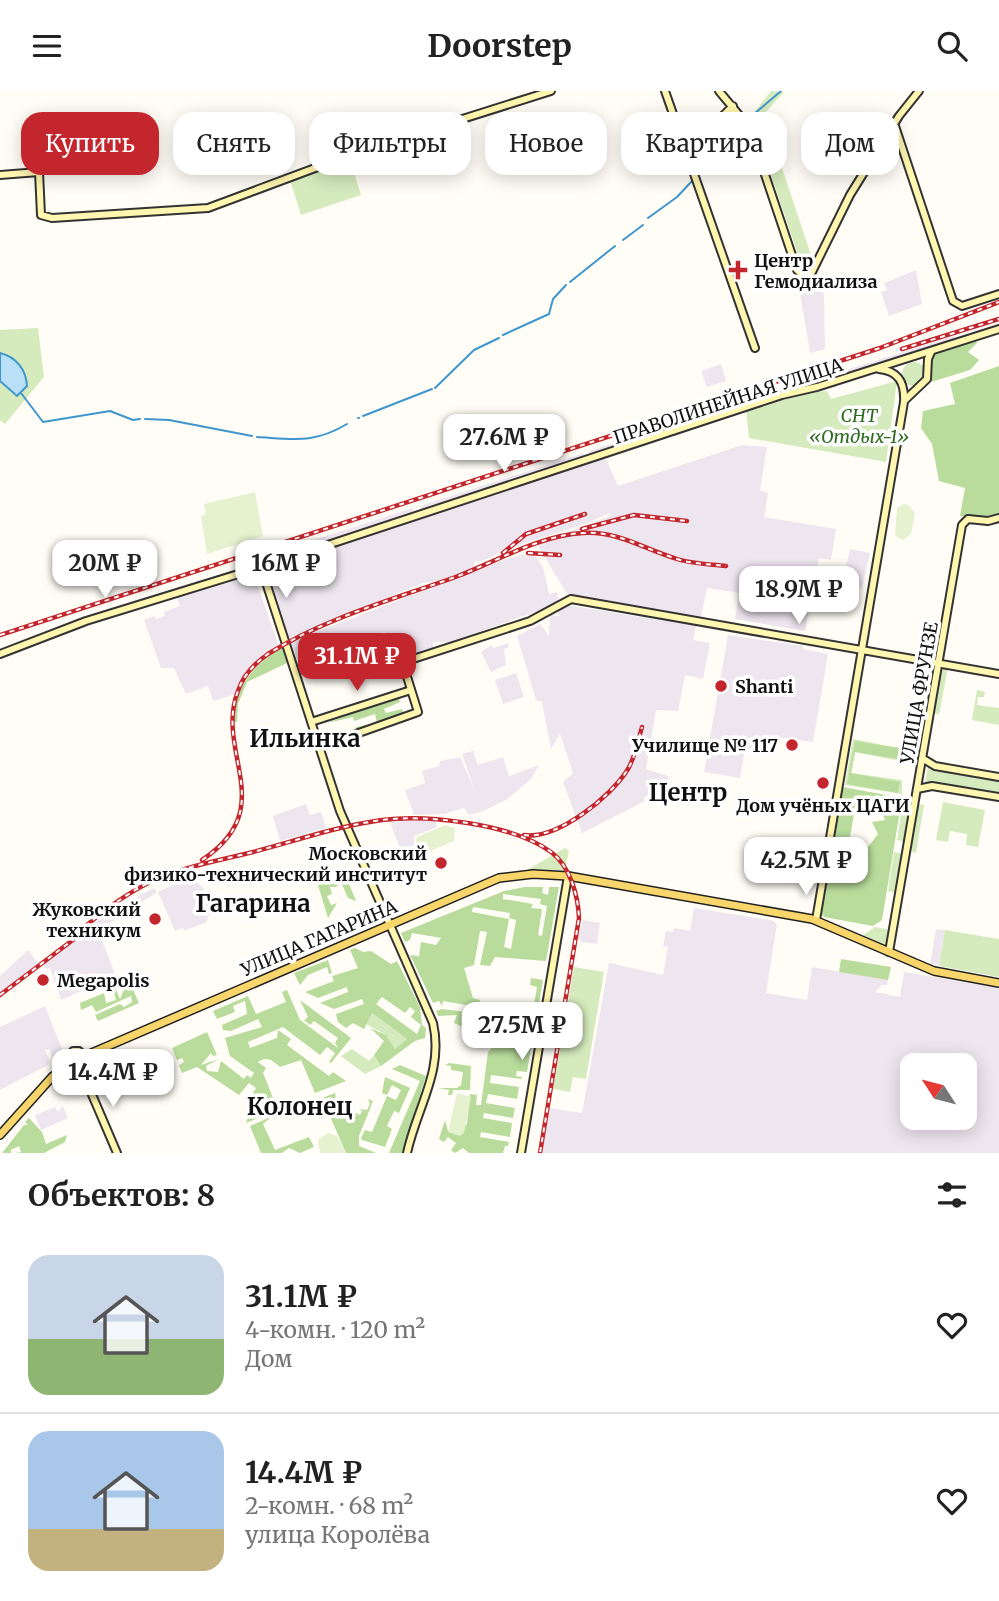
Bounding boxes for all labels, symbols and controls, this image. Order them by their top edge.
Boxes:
text: Doorstep [427,26,572,66]
icon: menu [28,27,66,65]
icon: search [933,27,971,65]
chip: Купить [21,112,159,175]
chip: Снять [173,112,295,175]
chip: Фильтры [309,112,471,175]
chip: Новое [485,112,607,175]
chip: Квартира [621,112,787,175]
chip: Дом [801,112,899,175]
place label: Центр Гемодиализа [754,249,878,293]
marker: Центр Гемодиализа [728,260,748,280]
street label: ПРАВОЛИНЕЙНАЯ УЛИЦА [610,353,846,449]
park label: СНТ «Отдых-1» [809,404,909,448]
pin: 27.6M ₽ [439,415,569,474]
text: 27.6M ₽ [459,422,549,451]
pin: 20M ₽ [56,540,154,600]
pin: 16M ₽ [237,540,335,600]
text: 20M ₽ [68,548,142,577]
text: 16M ₽ [251,548,321,577]
pin: 18.9M ₽ [734,567,864,626]
text: 18.9M ₽ [755,574,843,603]
street label: УЛИЦА ФРУНЗЕ [895,620,943,767]
pin: 31.1M ₽ [292,633,422,693]
text: 31.1M ₽ [314,641,400,670]
place label: Shanti [735,675,793,698]
marker: Shanti [713,678,729,694]
district label: Ильинка [249,723,361,754]
place label: Училище № 117 [631,734,778,757]
marker: Училище № 117 [784,737,800,753]
marker: Дом учёных ЦАГИ [815,775,831,791]
district label: Центр [649,777,727,808]
place label: Дом учёных ЦАГИ [736,794,910,817]
pin: 42.5M ₽ [741,837,871,897]
place label: Московский физико-технический институт [124,842,427,886]
text: 42.5M ₽ [760,845,852,874]
marker: Московский физико-технический институт [433,855,449,871]
district label: Гагарина [195,888,311,919]
street label: УЛИЦА ГАГАРИНА [236,895,401,982]
place label: Жуковский техникум [32,898,141,942]
marker: Жуковский техникум [147,911,163,927]
place label: Megapolis [57,969,150,992]
marker: Megapolis [35,972,51,988]
pin: 27.5M ₽ [457,1003,587,1062]
text: 27.5M ₽ [478,1010,566,1039]
pin: 14.4M ₽ [48,1049,178,1109]
north arrow [900,1053,976,1131]
map controls [900,1053,977,1130]
text: 14.4M ₽ [68,1057,158,1086]
district label: Колонец [247,1091,353,1122]
text: Объектов: 8 [28,1176,215,1214]
icon: filters [933,1176,971,1214]
text: 31.1M ₽ [245,1277,357,1315]
icon: home [84,1283,168,1367]
icon: heart [933,1306,971,1344]
text: 4-комн. · 120 m² [245,1315,425,1344]
text: Дом [245,1344,293,1373]
text: 14.4M ₽ [245,1453,363,1491]
icon: home [84,1459,168,1543]
icon: heart [933,1482,971,1520]
text: 2-комн. · 68 m² [245,1491,413,1520]
text: улица Королёва [245,1520,430,1549]

